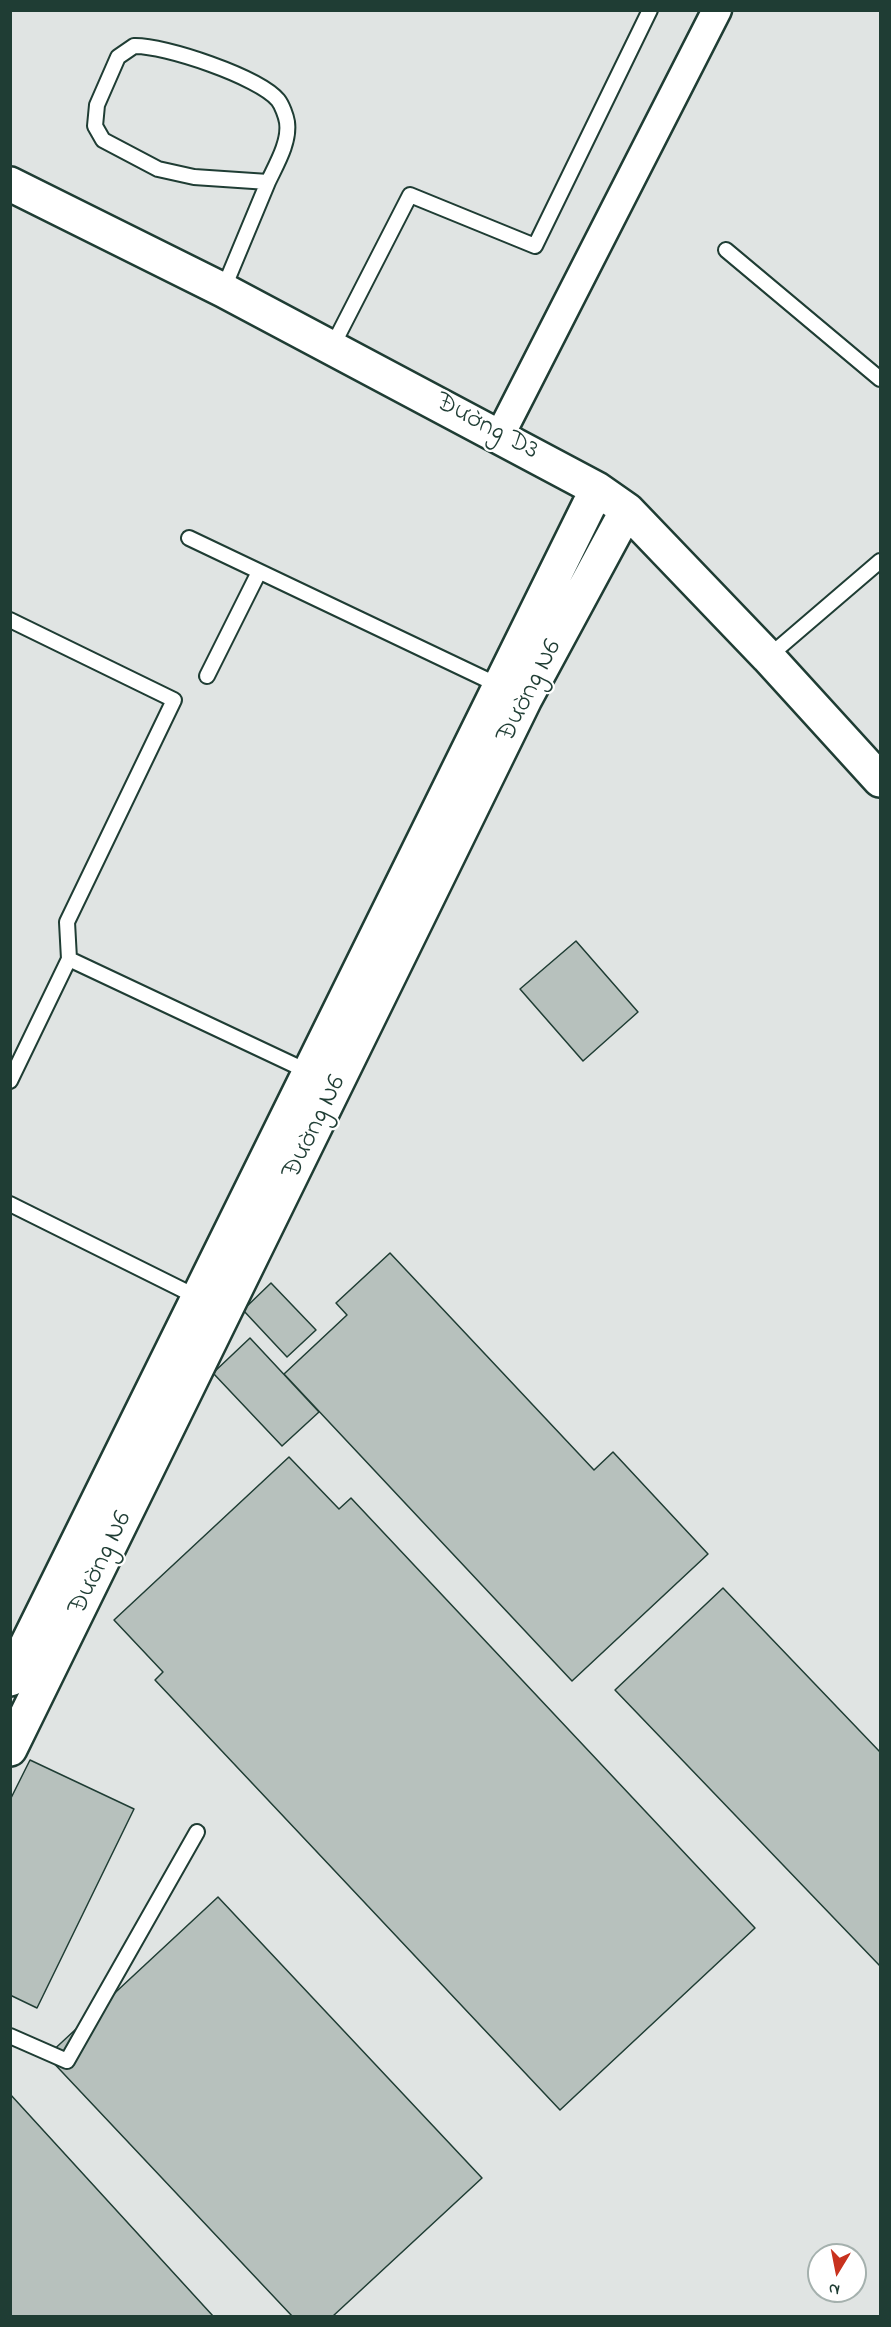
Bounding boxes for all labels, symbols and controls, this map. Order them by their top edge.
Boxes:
street label: Đường D3 [429,387,543,469]
street label: Đường N6 [491,635,571,749]
street label: Đường N6 [277,1071,355,1185]
street label: Đường N6 [63,1507,141,1621]
north arrow [807,2243,867,2303]
text: N [827,2276,842,2302]

